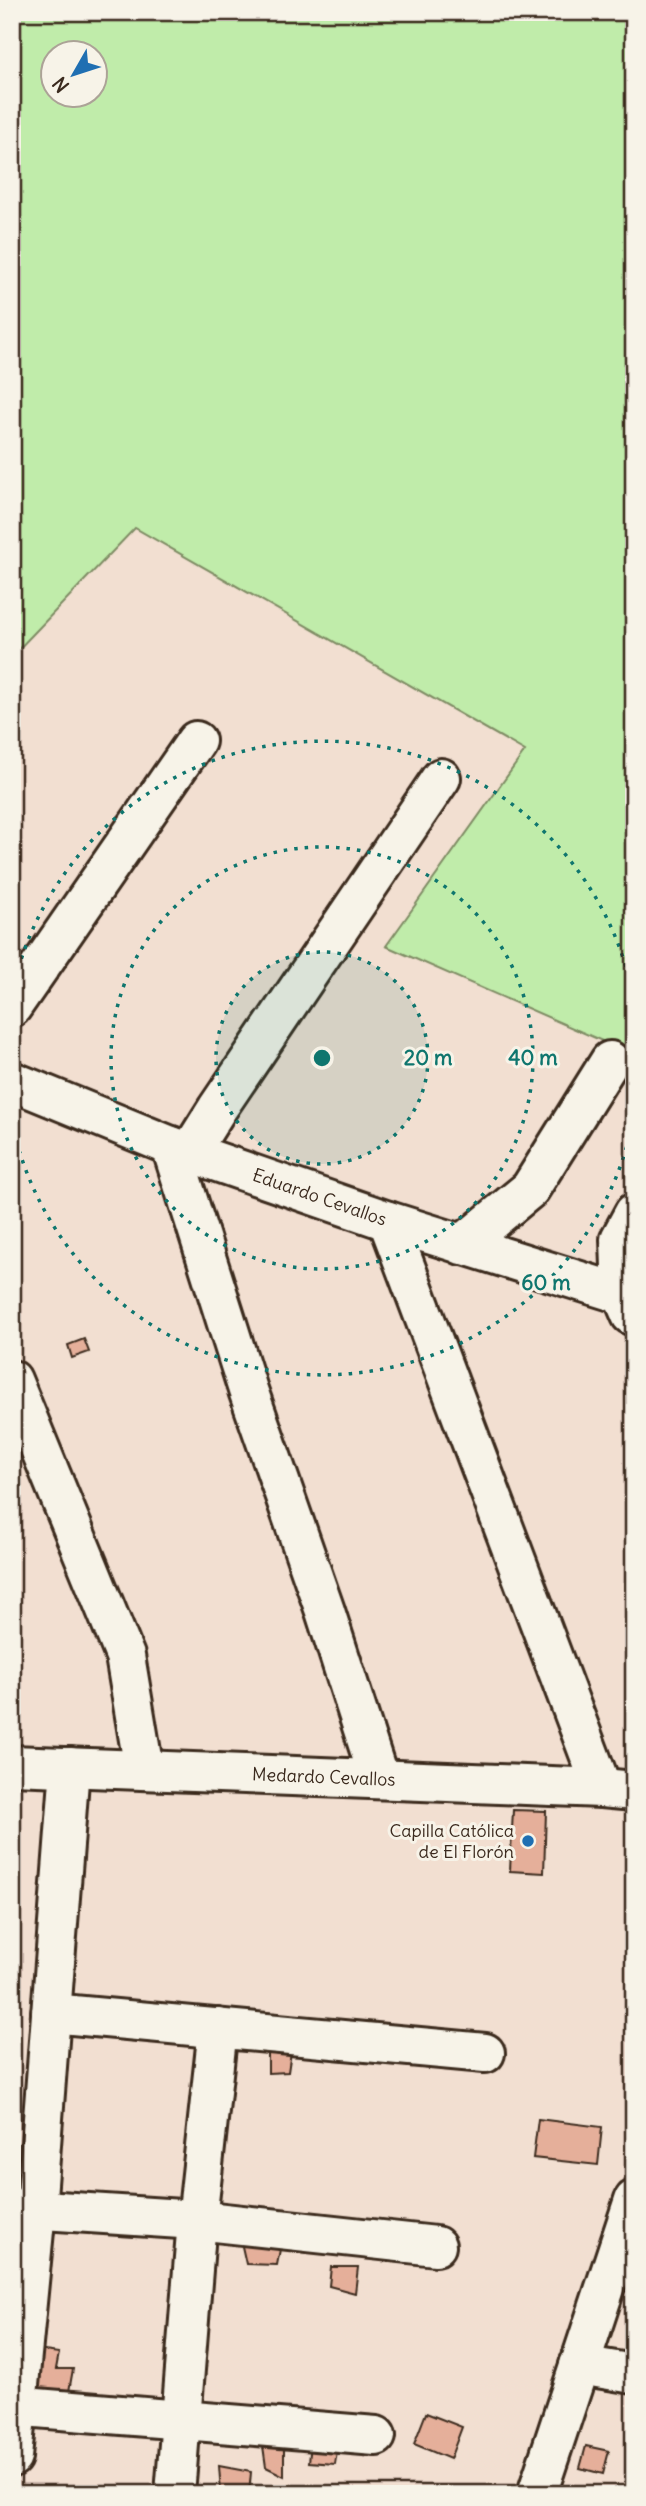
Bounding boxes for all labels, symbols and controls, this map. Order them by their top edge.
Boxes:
north arrow [38,38,108,108]
text: N [47,72,74,97]
text: 20 m [404,1044,453,1071]
text: 40 m [508,1044,558,1071]
centre of rings [310,1046,334,1070]
street label: Eduardo Cevallos [250,1163,390,1231]
text: 60 m [521,1269,571,1296]
street label: Medardo Cevallos [252,1762,396,1791]
place label: Capilla Católica de El Florón [390,1819,514,1863]
marker: Capilla Católica de El Florón [520,1833,536,1849]

